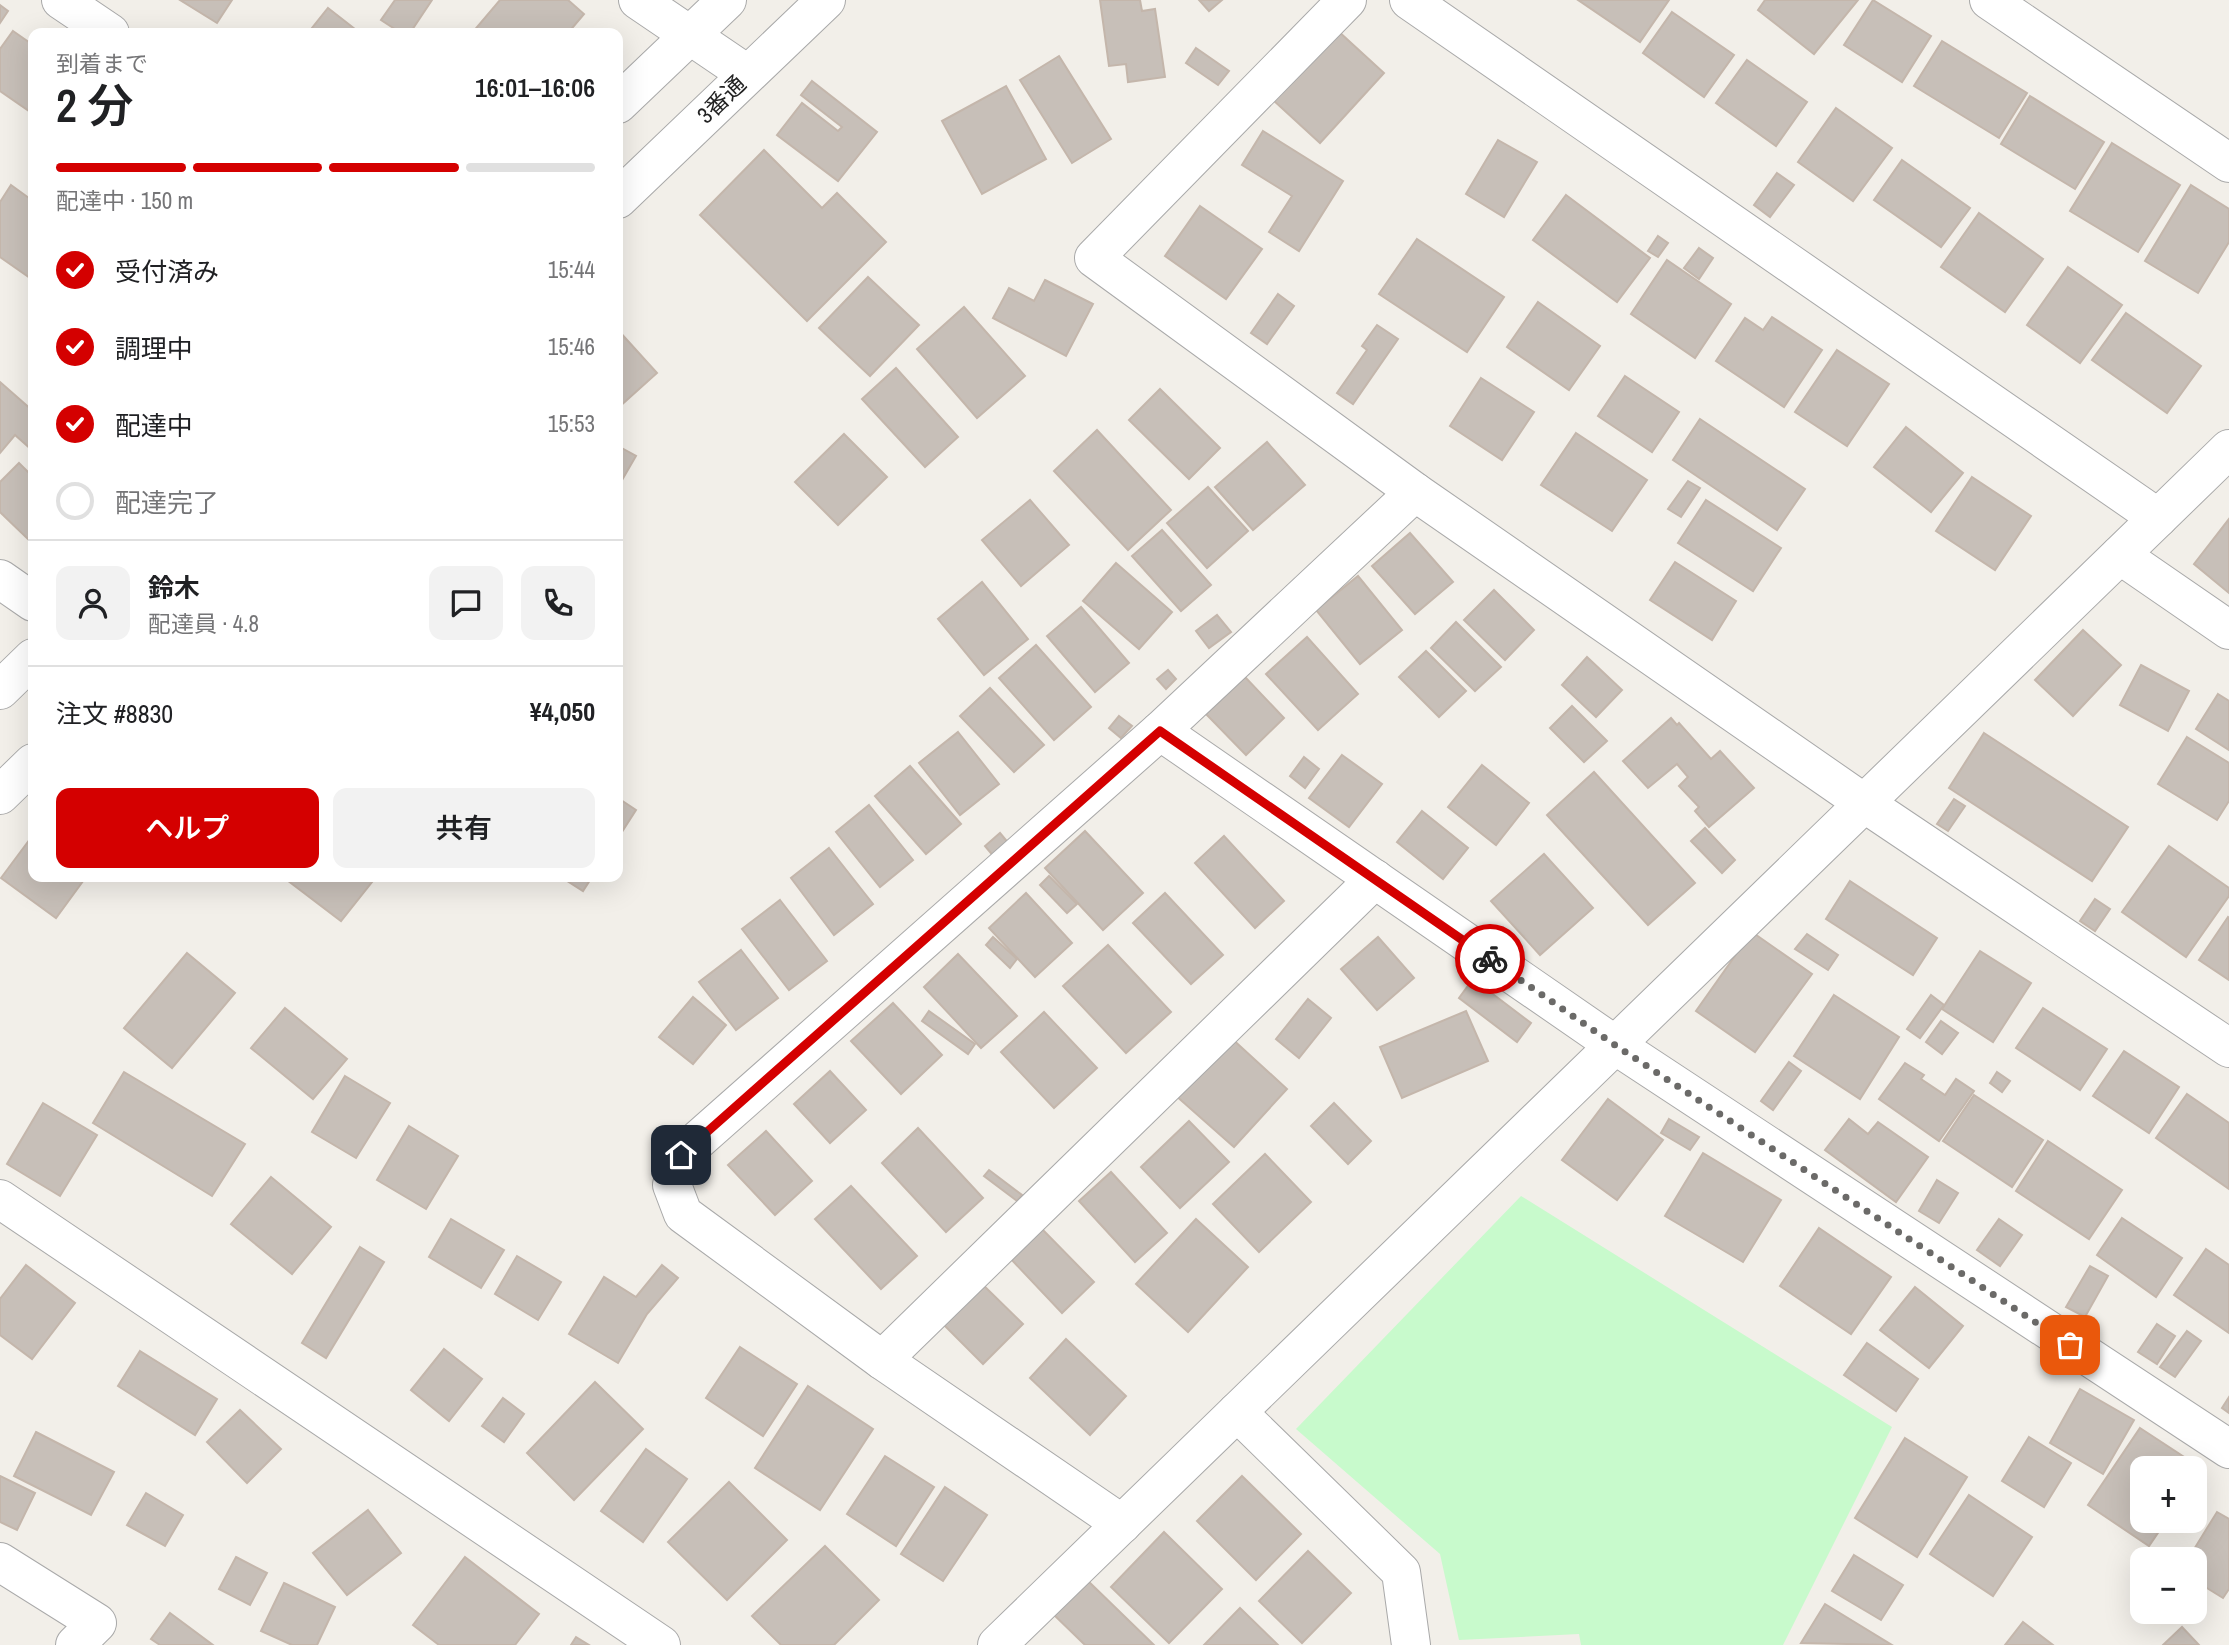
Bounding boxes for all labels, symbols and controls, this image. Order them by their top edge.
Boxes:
text: 到着まで [56,48,148,79]
street label: 3番通 [690,68,752,130]
text: 16:01–16:06 [475,70,595,105]
text: 2 分 [56,74,133,136]
text: 配達中 · 150 m [56,185,193,216]
icon: check [56,251,94,289]
text: 受付済み [115,254,219,289]
text: 15:44 [548,254,595,285]
icon: check [56,328,94,366]
text: 調理中 [115,331,193,366]
text: 15:46 [548,331,595,362]
icon: check [56,405,94,443]
text: 配達中 [115,408,193,443]
text: 15:53 [548,408,595,439]
text: 配達完了 [115,485,219,520]
button: person [56,566,130,640]
button: chat [429,566,503,640]
button: phone [521,566,595,640]
text: 鈴木 [148,570,200,605]
text: 配達員 · 4.8 [148,608,259,639]
text: ¥4,050 [530,694,595,729]
text: 注文 #8830 [56,696,173,731]
button: ヘルプ [56,788,319,868]
button: 共有 [333,788,595,868]
courier [1455,924,1525,994]
icon: bike [1471,940,1509,978]
pin [651,1125,711,1185]
icon: home [662,1136,700,1174]
pin [2040,1315,2100,1375]
icon: bag [2051,1326,2089,1364]
map controls [2130,1456,2207,1624]
button: + [2130,1456,2207,1533]
button: − [2130,1547,2207,1624]

